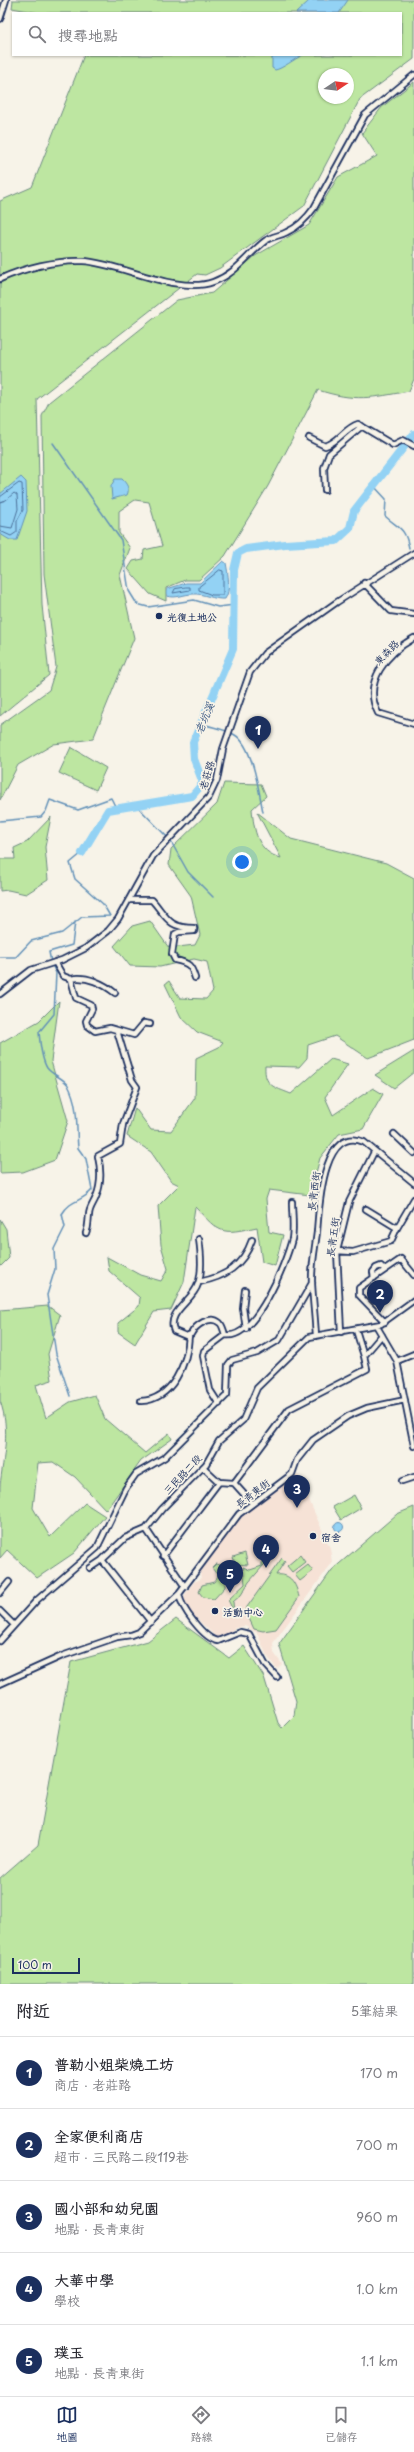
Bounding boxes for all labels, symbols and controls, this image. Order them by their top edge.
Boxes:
search box [12,12,402,56]
icon: search [26,23,48,45]
text: 搜尋地點 [58,23,118,46]
north arrow [318,68,354,104]
place label: 光復土地公 [167,609,217,624]
marker: 光復土地公 [154,611,164,621]
street label: 東森路 [370,636,402,668]
water label: 老坑溪 [190,699,219,737]
pin: 1 [245,716,271,749]
street label: 老莊路 [194,758,218,792]
your location [232,852,252,872]
street label: 長青西街 [303,1170,323,1212]
street label: 長青五街 [322,1216,342,1258]
pin: 2 [367,1280,393,1313]
street label: 三民路二段 [159,1451,205,1497]
street label: 長青東街 [232,1475,272,1511]
pin: 3 [284,1475,310,1508]
place label: 宿舍 [321,1529,341,1544]
marker: 宿舍 [308,1531,318,1541]
pin: 4 [253,1535,279,1568]
pin: 5 [217,1560,243,1593]
place label: 活動中心 [223,1604,263,1619]
marker: 活動中心 [210,1606,220,1616]
scale bar [12,1956,80,1975]
text: 100 m [18,1956,52,1973]
text: 附近 [16,1997,50,2023]
text: 5筆結果 [351,2001,398,2020]
text: 普勒小姐柴燒工坊 [54,2052,174,2075]
text: 1 [26,2063,32,2082]
text: 170 m [360,2063,398,2082]
text: 商店 · 老莊路 [54,2075,131,2094]
text: 全家便利商店 [54,2124,144,2147]
text: 2 [24,2135,34,2154]
text: 700 m [356,2135,398,2154]
text: 超市 · 三民路二段119巷 [54,2147,189,2166]
text: 國小部和幼兒園 [54,2196,159,2219]
text: 3 [25,2207,33,2226]
text: 960 m [356,2207,398,2226]
text: 地點 · 長青東街 [54,2219,144,2238]
text: 大華中學 [54,2268,114,2291]
text: 4 [25,2279,33,2298]
text: 1.0 km [357,2279,398,2298]
text: 學校 [54,2291,80,2310]
text: 璞玉 [54,2340,84,2363]
text: 5 [25,2351,33,2370]
text: 1.1 km [361,2351,398,2370]
text: 地點 · 長青東街 [54,2363,144,2382]
tab: 地圖 [56,2404,78,2445]
tab: 路線 [190,2404,212,2445]
tab: 已儲存 [325,2404,358,2445]

